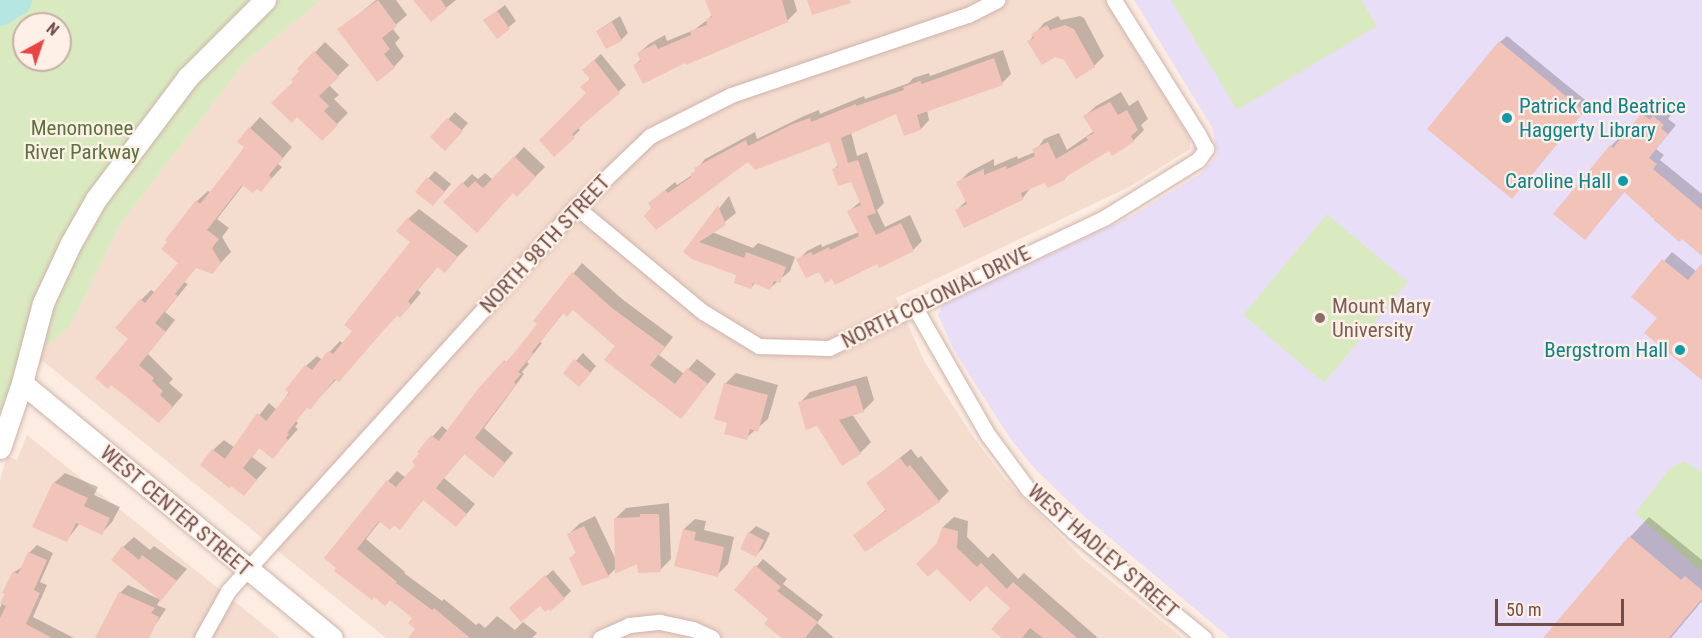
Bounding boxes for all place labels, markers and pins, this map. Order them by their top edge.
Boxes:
place label: Patrick and Beatrice Haggerty Library [1519,93,1686,143]
marker: Patrick and Beatrice Haggerty Library [1500,111,1514,125]
place label: Caroline Hall [1505,168,1611,194]
marker: Caroline Hall [1616,174,1630,188]
place label: Mount Mary University [1332,293,1431,343]
marker: Mount Mary University [1313,311,1327,325]
place label: Bergstrom Hall [1544,337,1668,363]
marker: Bergstrom Hall [1673,343,1687,357]

